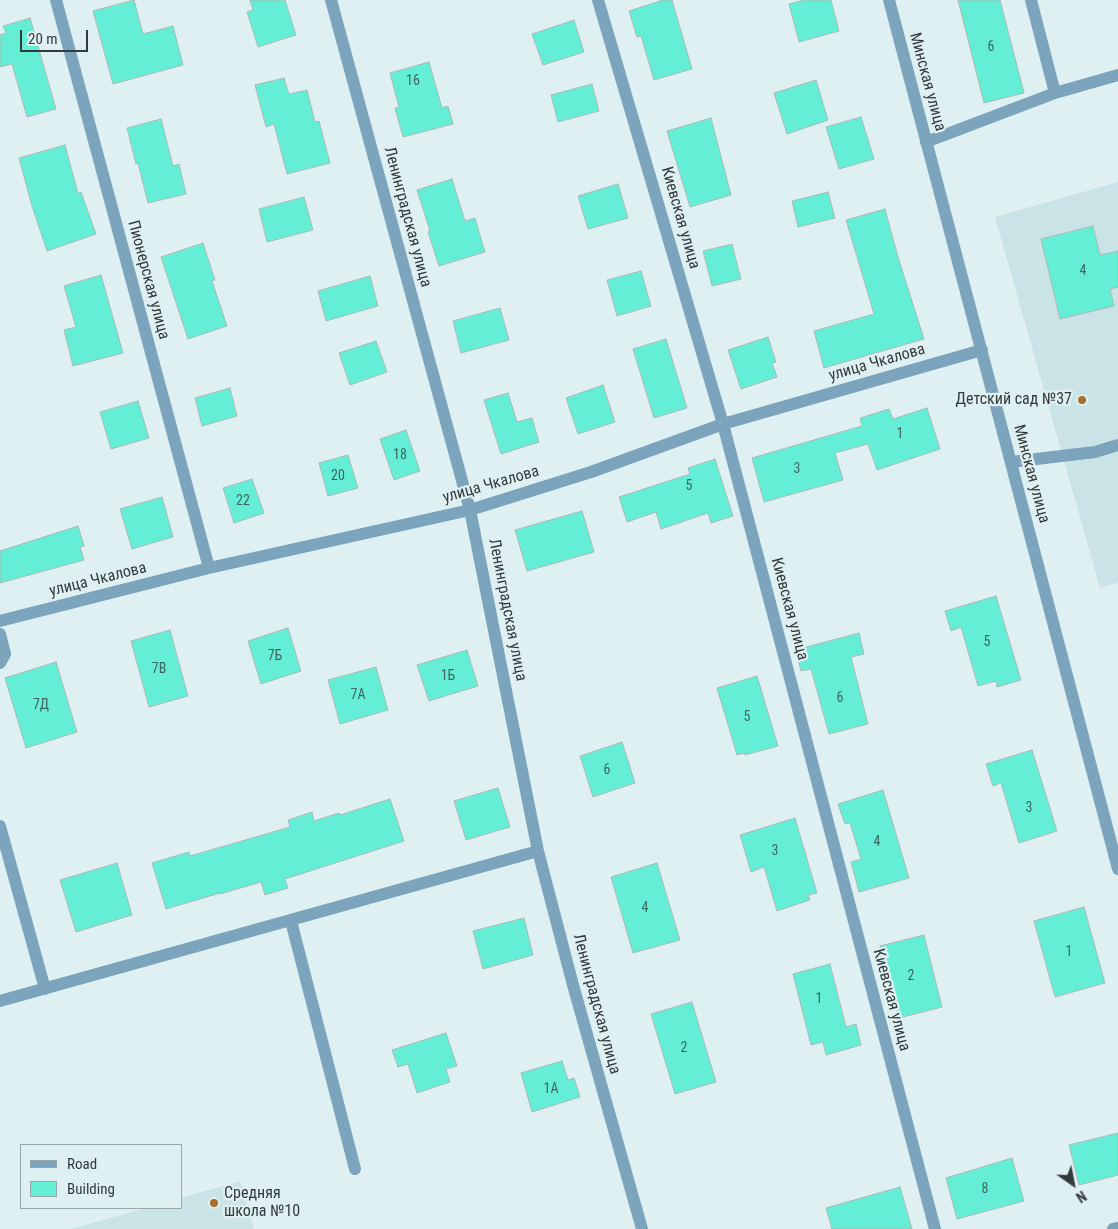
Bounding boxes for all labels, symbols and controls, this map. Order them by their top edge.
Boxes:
scale bar [22,20,90,52]
text: 20 m [28,30,58,48]
street label: Минская улица [905,31,949,133]
house number: 6 [988,39,994,55]
house number: 16 [406,73,420,89]
street label: Ленинградская улица [379,145,435,289]
street label: Киевская улица [656,165,704,271]
street label: Пионерская улица [123,218,173,342]
house number: 4 [1080,263,1086,279]
street label: улица Чкалова [827,340,927,386]
place label: Детский сад №37 [956,390,1072,410]
marker: Детский сад №37 [1076,394,1088,406]
street label: Минская улица [1009,423,1053,525]
house number: 1 [897,426,903,442]
house number: 18 [393,447,407,463]
house number: 3 [794,461,800,477]
street label: улица Чкалова [441,462,541,508]
house number: 20 [331,468,345,484]
house number: 5 [686,478,692,494]
house number: 22 [236,493,250,509]
street label: Ленинградская улица [484,537,530,683]
street label: Киевская улица [766,556,812,662]
street label: улица Чкалова [48,559,148,601]
house number: 5 [984,634,990,650]
house number: 7Б [268,648,282,664]
house number: 7В [152,661,166,677]
house number: 1Б [441,668,455,684]
house number: 7А [351,687,365,703]
house number: 6 [837,690,843,706]
house number: 7Д [33,697,49,713]
house number: 5 [744,709,750,725]
house number: 6 [604,762,610,778]
house number: 3 [1026,800,1032,816]
house number: 4 [874,834,880,850]
house number: 3 [772,843,778,859]
house number: 4 [642,900,648,916]
street label: Ленинградская улица [568,932,624,1076]
house number: 1 [1066,944,1072,960]
street label: Киевская улица [868,947,914,1053]
house number: 2 [908,968,914,984]
house number: 1 [816,991,822,1007]
house number: 2 [681,1040,687,1056]
house number: 1А [544,1081,558,1097]
legend [20,1144,182,1209]
text: Road [67,1155,97,1173]
north arrow [1048,1159,1098,1209]
text: Building [67,1180,115,1198]
house number: 8 [982,1181,988,1197]
place label: Средняя школа №10 [224,1184,300,1222]
text: N [1073,1188,1089,1206]
marker: Средняя школа №10 [208,1197,220,1209]

